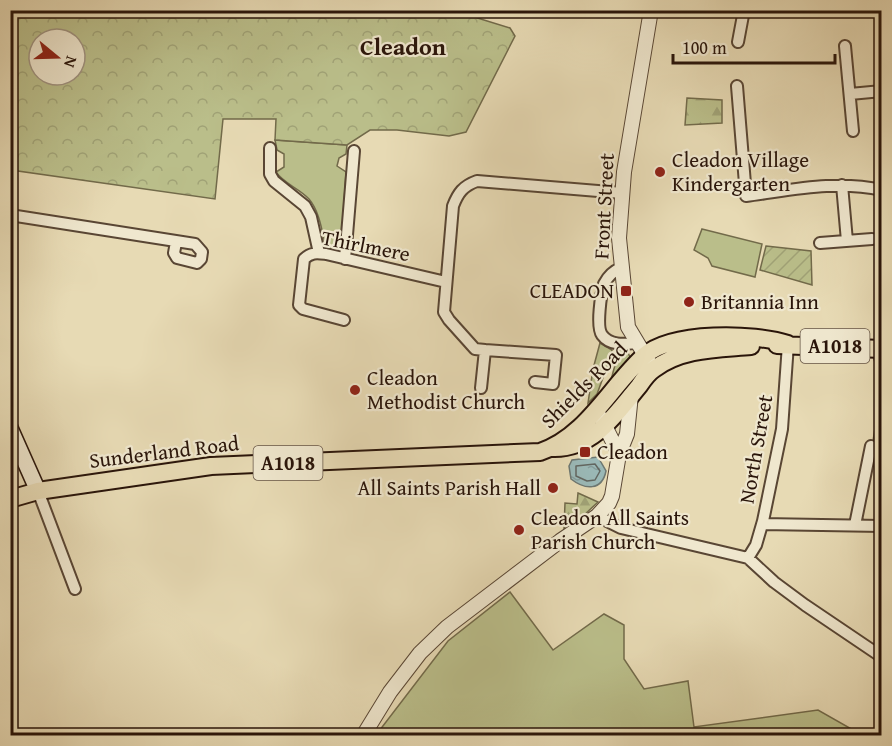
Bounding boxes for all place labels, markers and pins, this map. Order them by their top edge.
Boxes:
place label: Cleadon Village Kindergarten [672,144,809,199]
marker: Cleadon Village Kindergarten [653,165,667,179]
place label: CLEADON [530,275,614,306]
marker: CLEADON [619,284,633,298]
place label: Britannia Inn [701,286,819,317]
marker: Britannia Inn [682,295,696,309]
place label: Cleadon Methodist Church [367,362,525,417]
marker: Cleadon Methodist Church [348,383,362,397]
place label: Cleadon [597,436,668,467]
marker: Cleadon [578,445,592,459]
place label: All Saints Parish Hall [357,472,541,503]
marker: All Saints Parish Hall [546,481,560,495]
place label: Cleadon All Saints Parish Church [531,502,689,557]
marker: Cleadon All Saints Parish Church [512,523,526,537]

